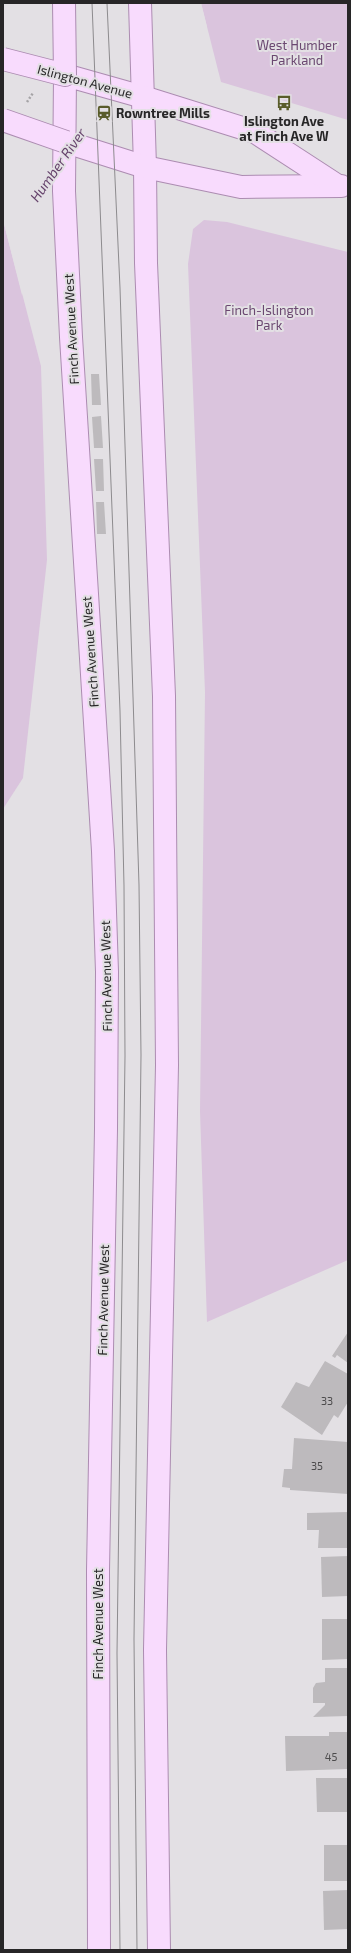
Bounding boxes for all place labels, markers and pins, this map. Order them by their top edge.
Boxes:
bus stop icon: Islington Ave at Finch Ave W [275,94,293,112]
station icon: Rowntree Mills [95,104,113,122]
place label: Rowntree Mills [116,105,210,121]
place label: Islington Ave at Finch Ave W [239,113,329,144]

